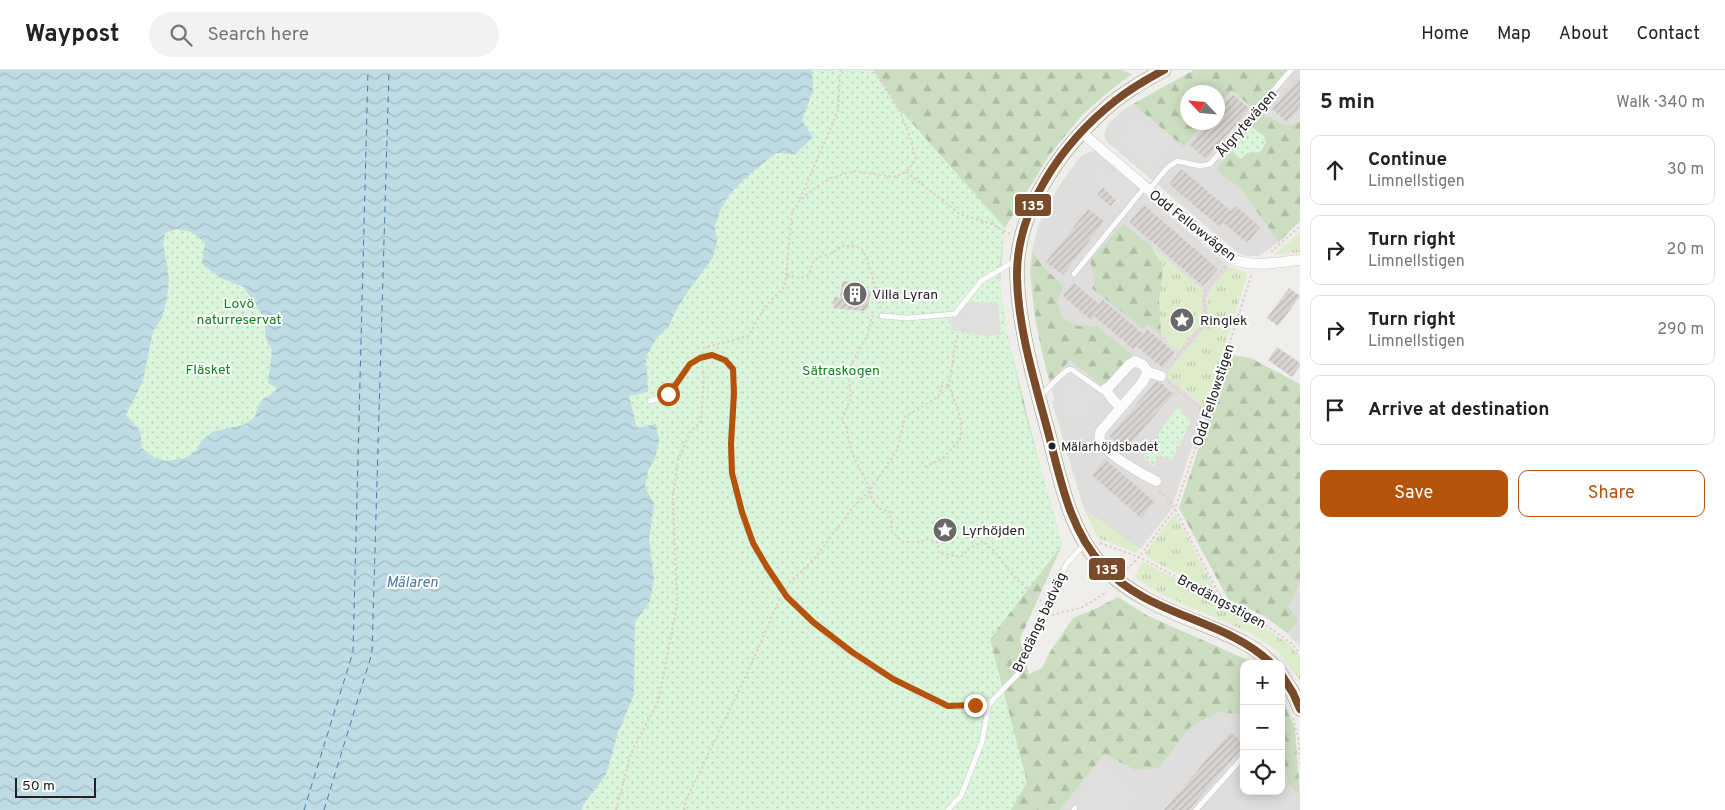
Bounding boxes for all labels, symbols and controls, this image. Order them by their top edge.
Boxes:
search box [149,12,499,57]
text: Waypost [25,20,119,50]
icon: search [167,21,195,49]
text: Search here [207,23,309,47]
text: Home [1421,23,1469,46]
text: Map [1497,23,1531,46]
text: About [1559,23,1608,46]
text: Contact [1636,23,1700,46]
north arrow [1180,85,1225,130]
street label: Ålgrytevägen [1213,87,1281,161]
text: 5 min [1320,89,1375,116]
text: Walk · 340 m [1616,93,1705,113]
text: Continue [1368,148,1447,172]
icon: ahead [1321,156,1349,184]
text: 30 m [1667,160,1704,180]
text: Limnellstigen [1368,172,1465,192]
street label: Odd Fellowvägen [1145,187,1239,266]
line badge: 135 [1014,193,1052,217]
text: 135 [1022,198,1044,215]
text: Turn right [1368,228,1456,252]
icon: right [1321,236,1349,264]
text: 20 m [1667,240,1704,260]
text: Limnellstigen [1368,252,1465,272]
building icon: Villa Lyran [842,281,868,307]
place label: Villa Lyran [872,287,938,304]
park label: Lovö naturreservat [197,296,281,329]
place icon: Ringlek [1169,307,1195,333]
text: Turn right [1368,308,1456,332]
place label: Ringlek [1200,313,1247,330]
icon: right [1321,316,1349,344]
text: 290 m [1657,320,1704,340]
text: Limnellstigen [1368,332,1465,352]
street label: Odd Fellowstigen [1190,342,1239,449]
park label: Fläsket [185,362,231,379]
park label: Sätraskogen [802,363,880,380]
route start [657,383,680,406]
icon: arrive [1321,396,1349,424]
text: Arrive at destination [1368,398,1549,422]
place label: Mälarhöjdsbadet [1061,440,1159,456]
marker: Mälarhöjdsbadet [1047,441,1057,451]
button: Save [1320,470,1508,517]
button: Share [1518,470,1705,517]
place icon: Lyrhöjden [932,517,958,543]
place label: Lyrhöjden [962,523,1025,540]
line badge: 135 [1088,557,1126,581]
text: 135 [1096,562,1118,579]
street label: Bredängs badväg [1010,570,1071,676]
street label: Bredängsstigen [1174,572,1269,633]
water label: Mälaren [386,574,438,593]
map controls [1240,660,1285,795]
button: + [1240,660,1285,705]
route end [964,694,987,717]
button: − [1240,705,1285,750]
button: locate [1240,750,1285,795]
scale bar [15,775,96,798]
text: 50 m [22,778,55,795]

